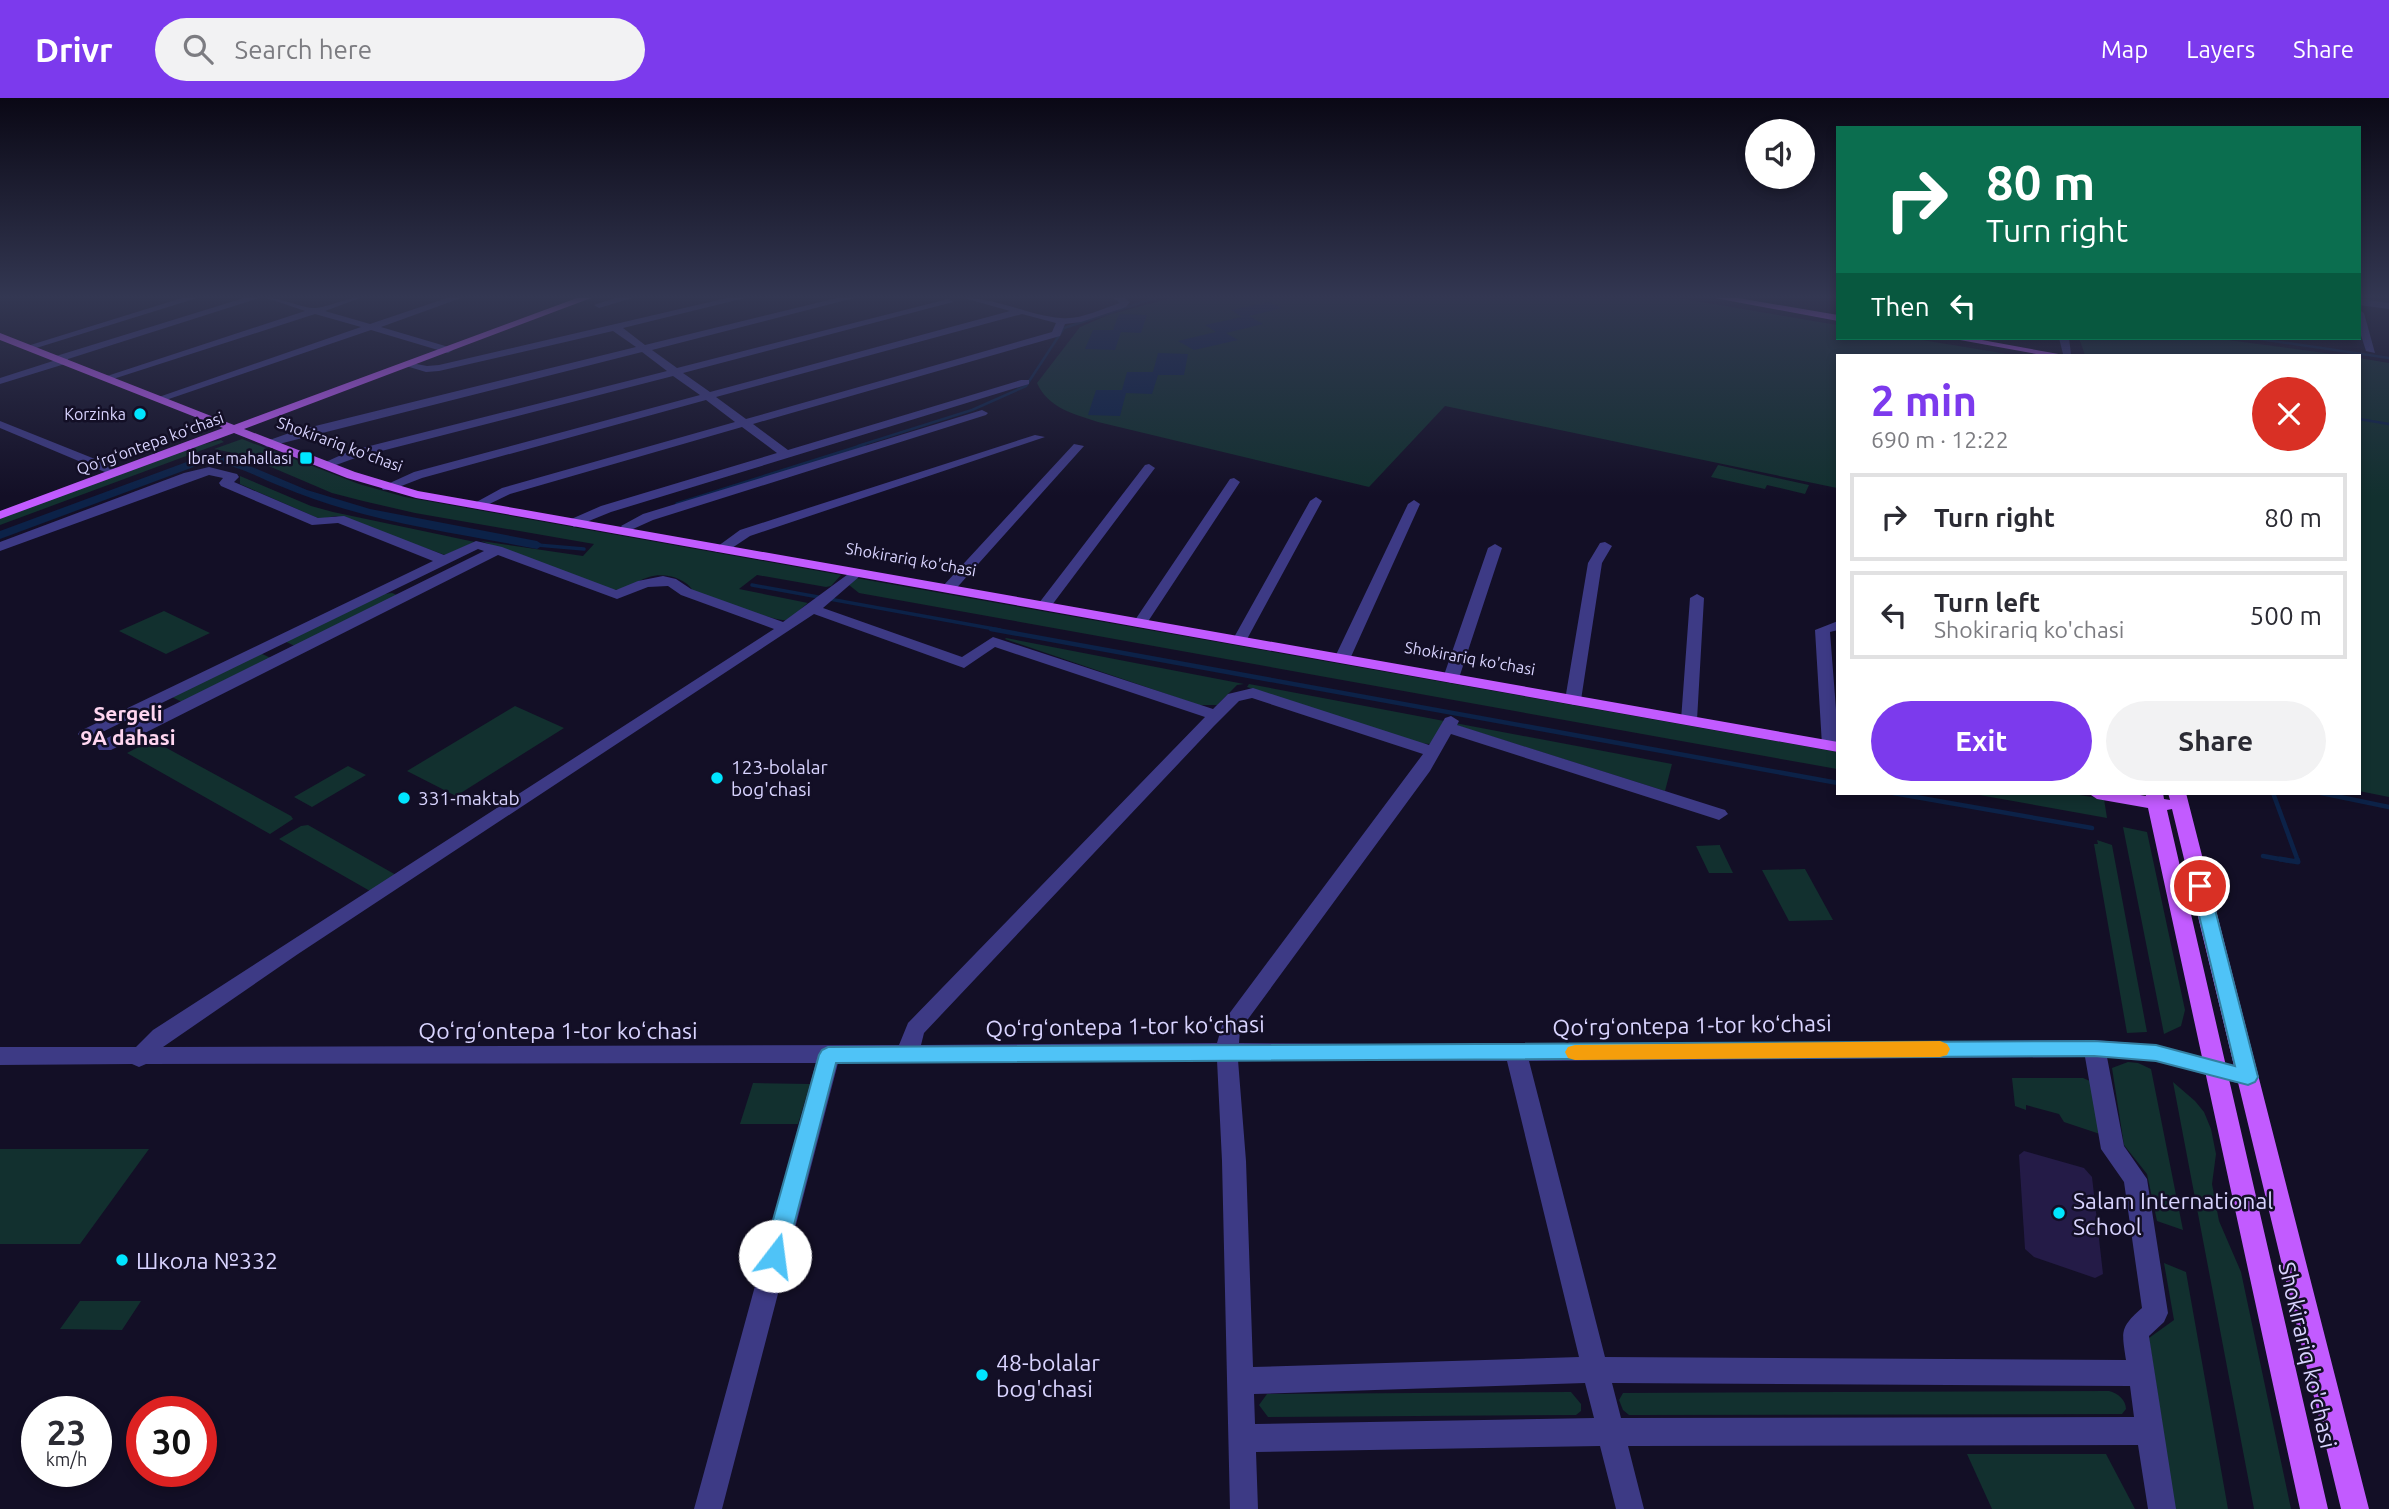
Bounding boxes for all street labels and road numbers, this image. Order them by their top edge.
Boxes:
street label: Qoʻrgʻontepa koʻchasi [74,408,226,478]
street label: Shokirariq ko'chasi [275,413,405,475]
street label: Shokirariq ko'chasi [844,539,978,579]
street label: Shokirariq ko'chasi [1403,638,1537,678]
street label: Qoʻrgʻontepa 1-tor koʻchasi [1552,1010,1832,1040]
street label: Qoʻrgʻontepa 1-tor koʻchasi [985,1011,1265,1041]
street label: Qoʻrgʻontepa 1-tor koʻchasi [418,1018,698,1043]
street label: Shokirariq ko'chasi [2274,1259,2342,1451]

